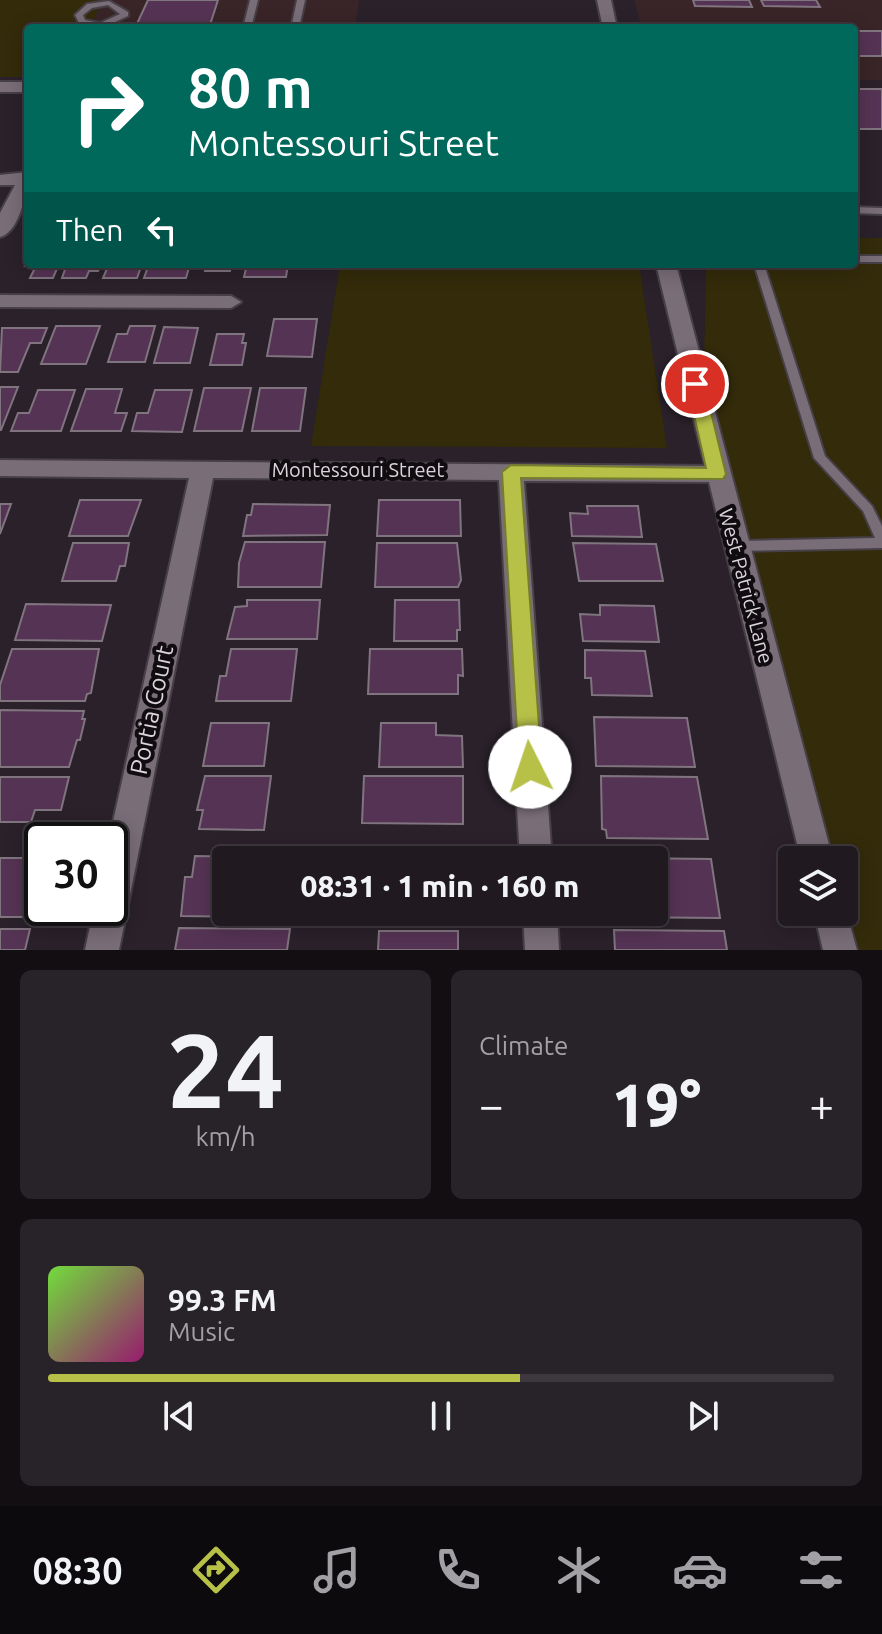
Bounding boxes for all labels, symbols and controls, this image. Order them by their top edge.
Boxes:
icon: right [56,56,160,160]
text: 80 m [188,56,313,119]
text: Montessouri Street [188,122,499,163]
icon: left [140,208,184,252]
text: Then [56,213,124,247]
pin [661,350,729,418]
icon: arrive [673,362,717,406]
street label: Montessouri Street [272,458,444,481]
street label: West Patrick Lane [715,506,778,666]
street label: Portia Court [125,642,178,777]
position arrow [488,725,572,809]
speed limit sign: 30 [24,822,128,926]
map controls [778,846,858,926]
button: layers [778,846,858,926]
text: 08:31 · 1 min · 160 m [301,869,579,903]
text: 24 [167,1011,284,1128]
text: Climate [479,1031,568,1060]
text: 19° [612,1071,701,1138]
text: − [479,1080,504,1129]
text: + [809,1080,834,1129]
text: km/h [195,1122,256,1151]
text: 99.3 FM [168,1283,277,1317]
text: Music [168,1317,235,1346]
icon: previous [157,1394,201,1438]
icon: pause [419,1394,463,1438]
icon: next [681,1394,725,1438]
icon: directions [188,1542,244,1598]
icon: music [309,1542,365,1598]
icon: phone [430,1542,486,1598]
icon: climate [551,1542,607,1598]
icon: car [672,1542,728,1598]
icon: filters [793,1542,849,1598]
text: 08:30 [33,1550,123,1591]

